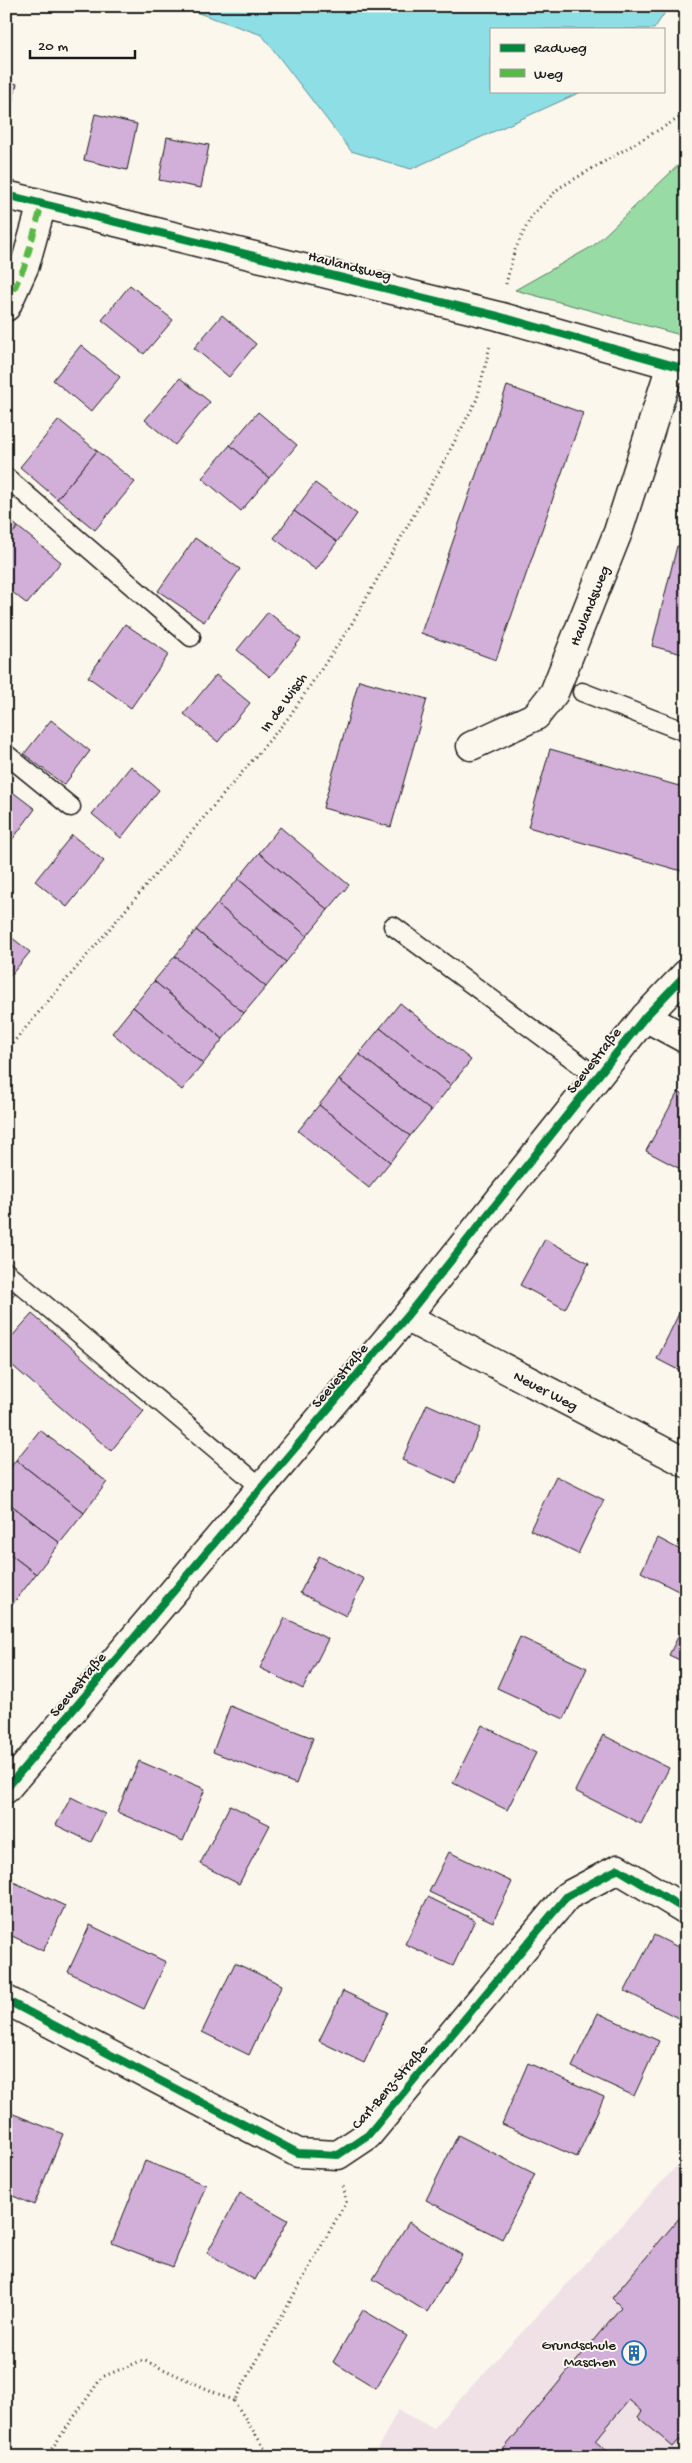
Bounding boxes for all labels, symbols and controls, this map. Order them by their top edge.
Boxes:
scale bar [30,28,135,60]
legend [490,28,664,92]
text: 20 m [38,38,68,56]
text: Radweg [534,40,587,58]
text: Weg [534,66,563,84]
street label: Haulandsweg [306,248,393,286]
street label: Haulandsweg [567,563,615,649]
street label: In de Wisch [257,670,312,736]
street label: Seevestraße [563,1024,626,1098]
street label: Seevestraße [308,1340,373,1412]
street label: Neuer Weg [510,1368,580,1416]
street label: Seevestraße [46,1649,111,1721]
street label: Carl-Benz-Straße [349,2041,433,2134]
place label: Grundschule Maschen [542,2337,616,2372]
building icon: Grundschule Maschen [621,2340,647,2366]

